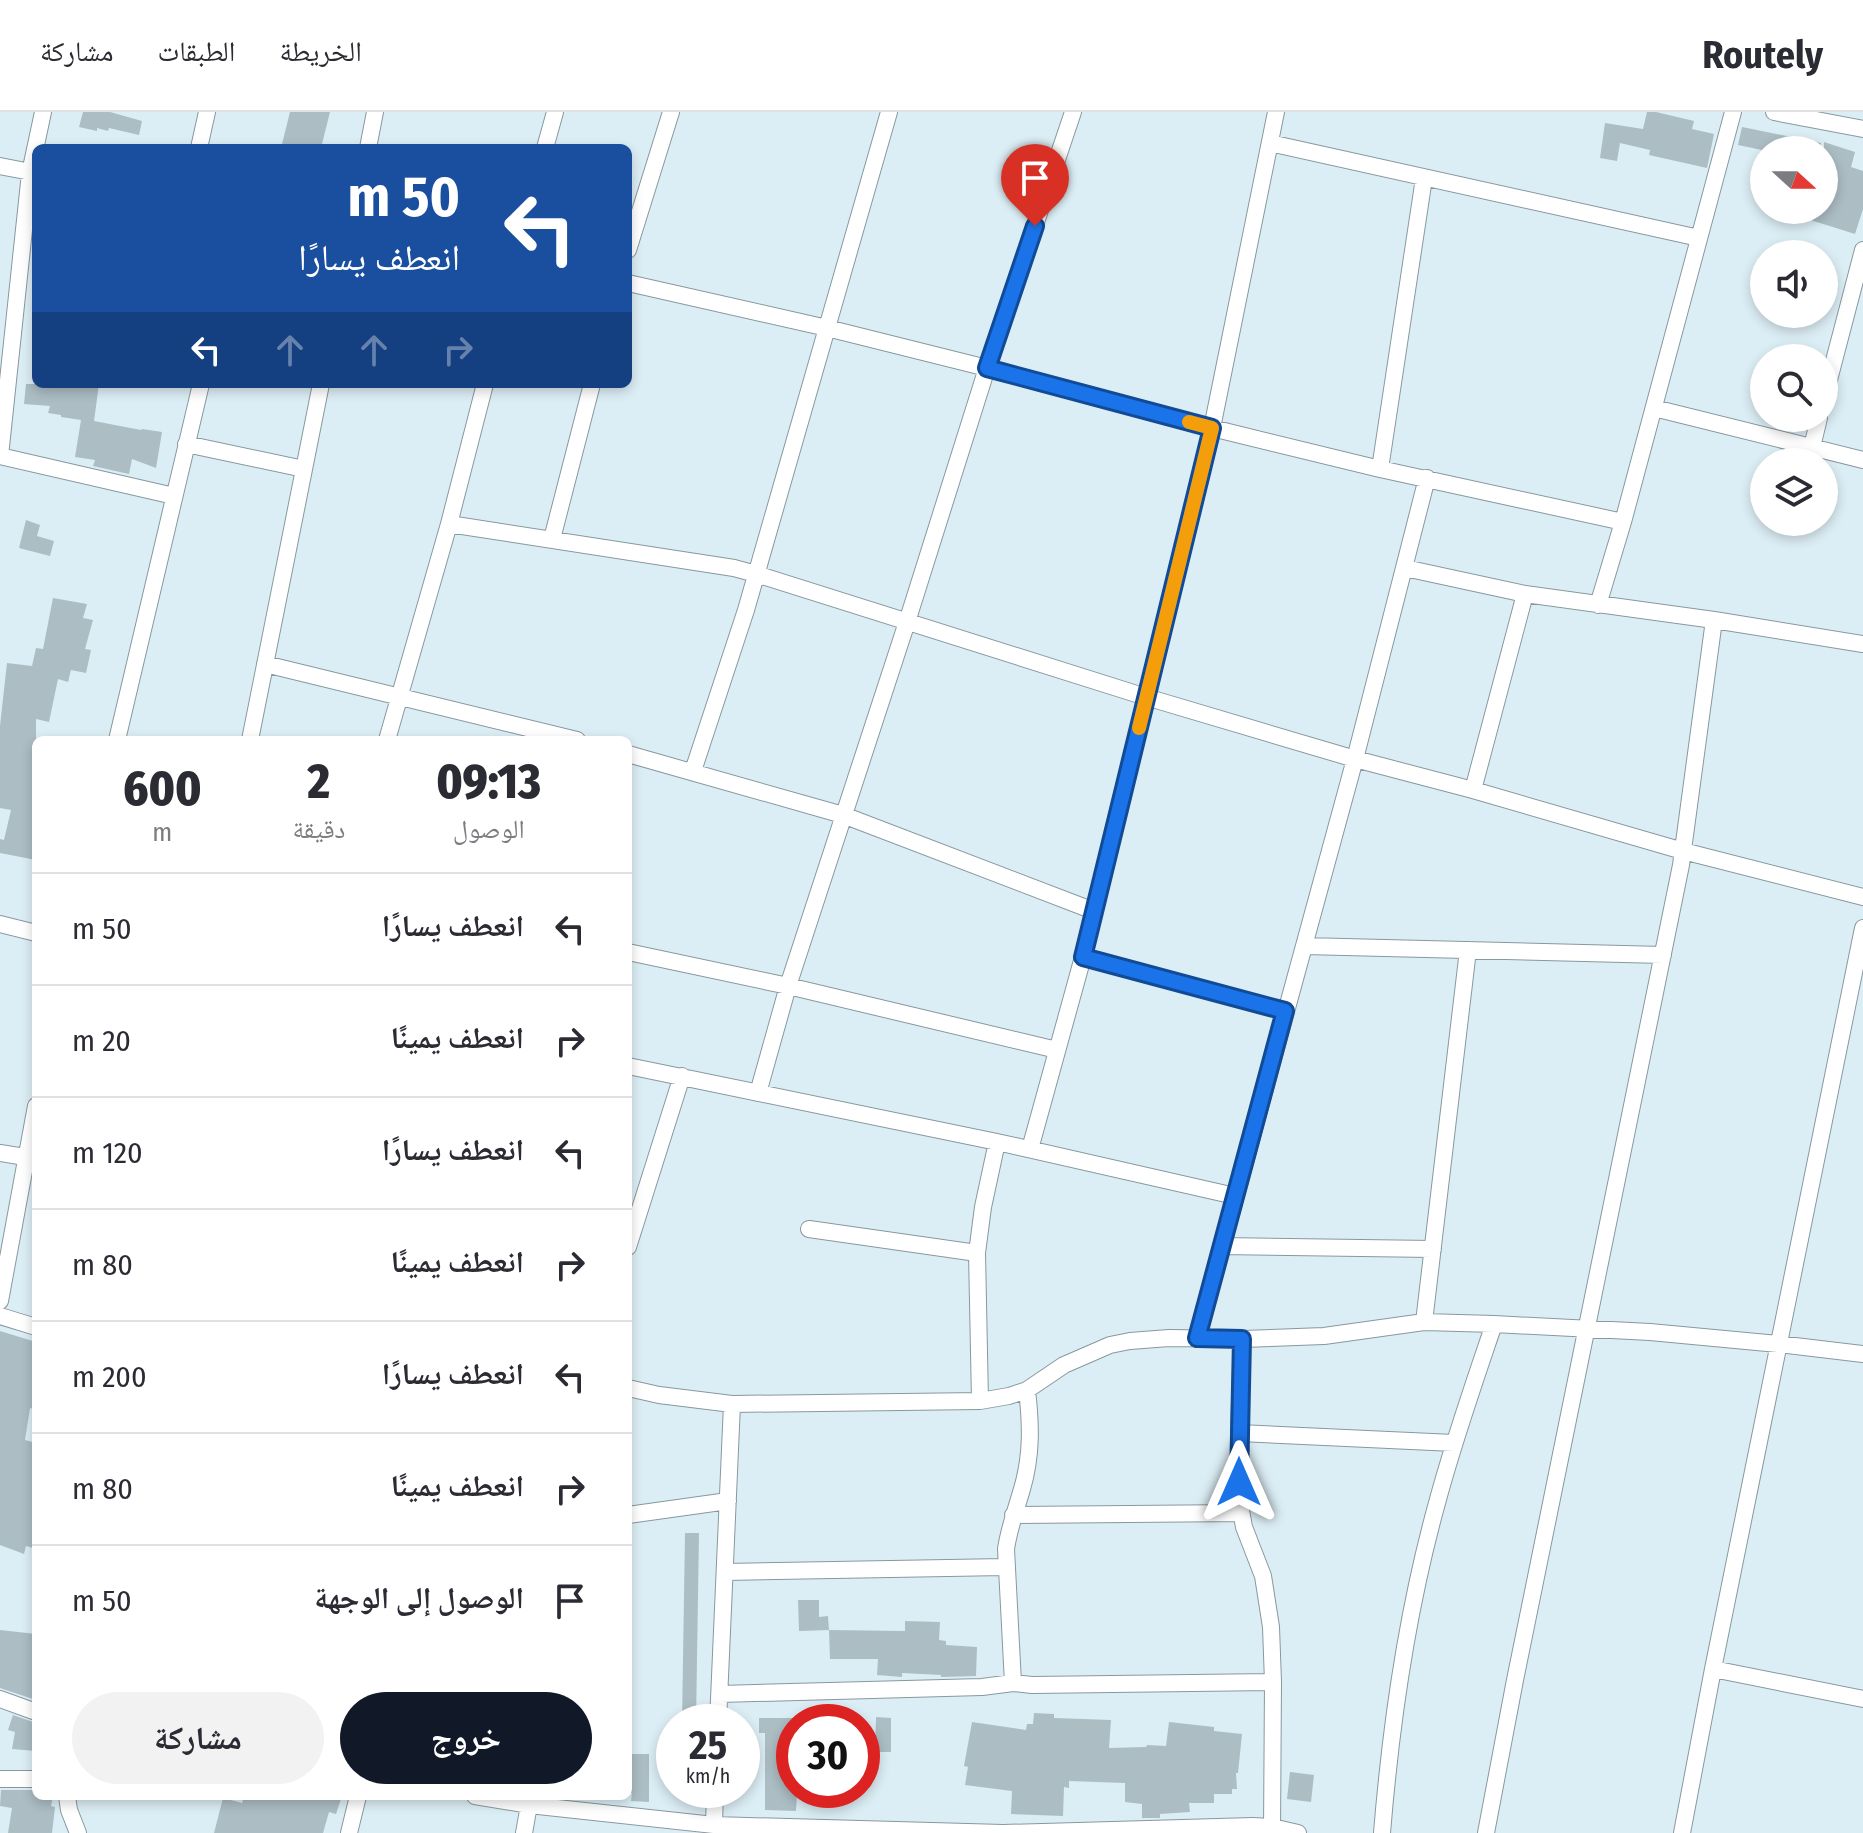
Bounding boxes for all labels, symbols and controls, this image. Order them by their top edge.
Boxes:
text: Routely [1702,32,1823,78]
text: مشاركة [40,35,114,68]
text: الطبقات [158,35,235,68]
text: الخريطة [279,35,362,68]
north arrow [1750,136,1838,224]
map controls [1750,136,1838,536]
pin [1001,144,1069,226]
icon: arrive [1013,156,1057,200]
text: 50 m [348,164,460,231]
icon: left [488,176,592,280]
text: انعطف يسارًا [298,236,460,280]
button: sound [1750,240,1838,328]
icon: left [184,328,228,372]
icon: ahead [268,328,312,372]
icon: ahead [352,328,396,372]
icon: right [436,328,480,372]
button: search [1750,344,1838,432]
button: layers [1750,448,1838,536]
text: 2 [308,753,330,811]
text: 09:13 [436,753,541,811]
text: 600 [123,760,202,818]
text: دقيقة [292,814,345,845]
text: الوصول [453,814,525,845]
text: m [152,817,172,848]
icon: left [548,907,592,951]
text: انعطف يسارًا [382,908,524,944]
text: 50 m [72,911,132,947]
icon: right [548,1019,592,1063]
text: انعطف يمينًا [391,1020,524,1056]
text: 20 m [72,1023,131,1059]
icon: left [548,1131,592,1175]
text: انعطف يسارًا [382,1132,524,1168]
text: 120 m [72,1135,143,1171]
icon: right [548,1243,592,1287]
text: انعطف يمينًا [391,1244,524,1280]
text: 80 m [72,1247,133,1283]
icon: left [548,1355,592,1399]
text: انعطف يسارًا [382,1356,524,1392]
text: 200 m [72,1359,147,1395]
position arrow [1197,1440,1281,1524]
icon: right [548,1467,592,1511]
text: انعطف يمينًا [391,1468,524,1504]
text: 80 m [72,1471,133,1507]
icon: arrive [548,1579,592,1623]
text: الوصول إلى الوجهة [314,1580,524,1616]
text: 50 m [72,1583,132,1619]
button: مشاركة [72,1692,324,1784]
button: خروج [340,1692,592,1784]
speed limit sign: 30 [776,1704,880,1808]
text: 25 [689,1722,727,1770]
text: km/h [686,1764,730,1788]

